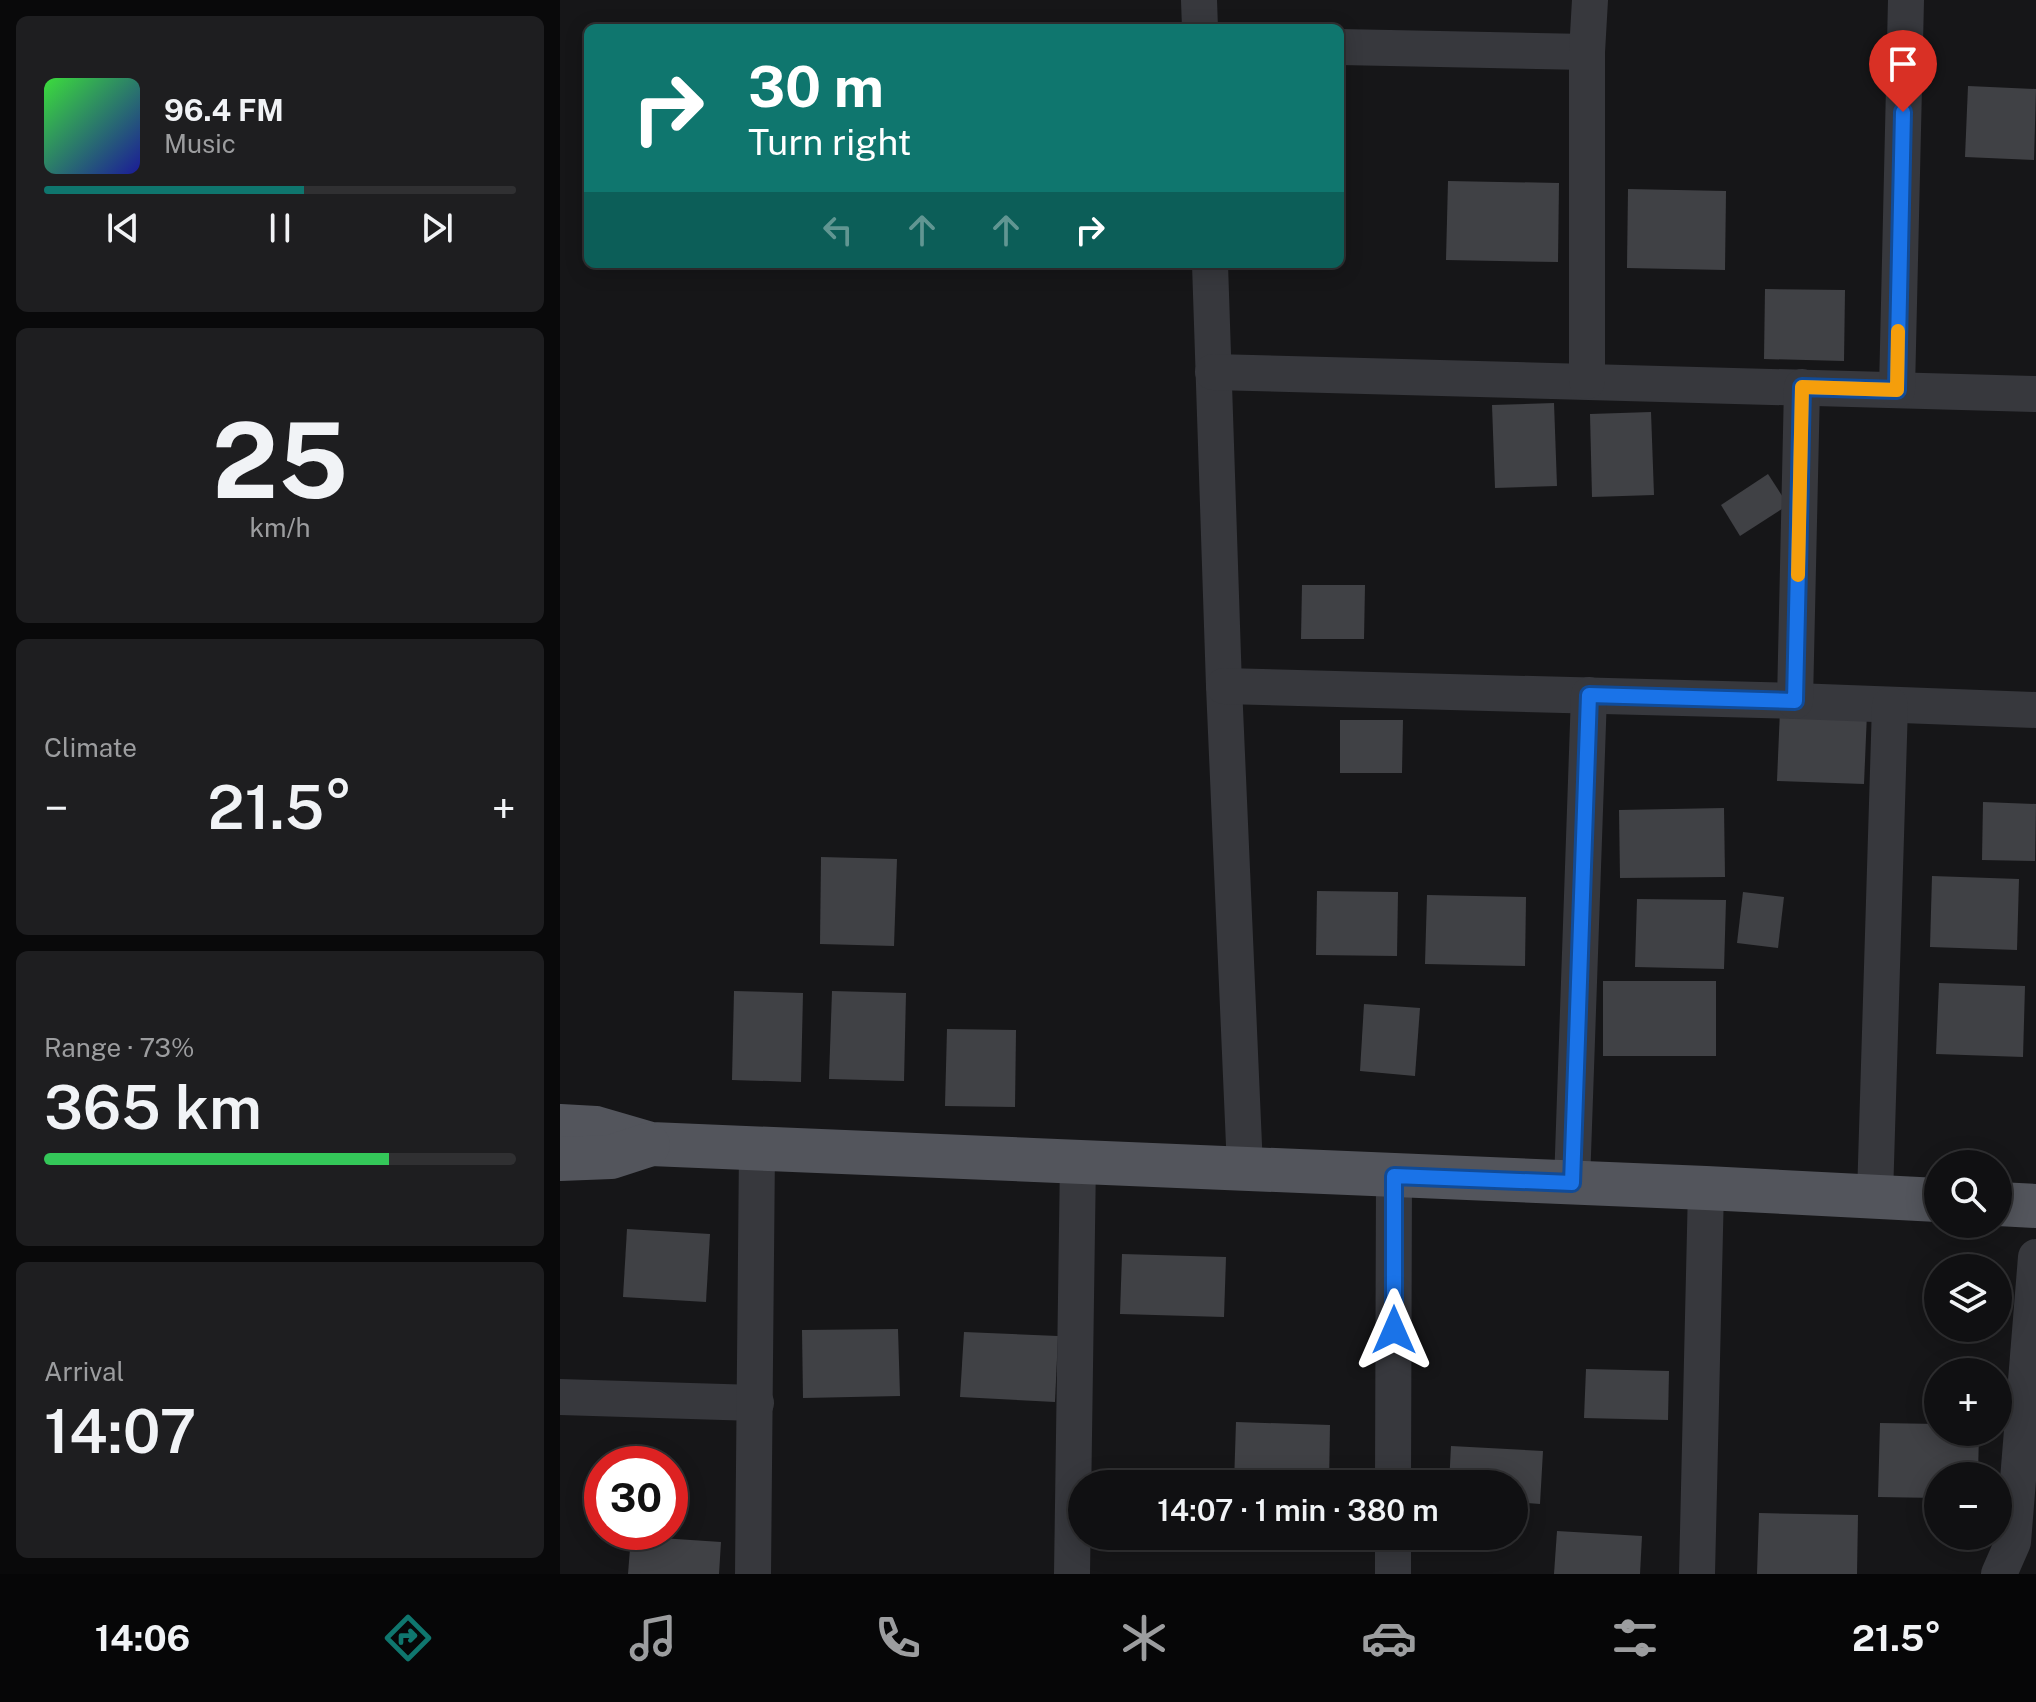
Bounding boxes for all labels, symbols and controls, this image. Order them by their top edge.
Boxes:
pin [1869,30,1937,112]
icon: arrive [1881,42,1925,86]
text: 30 m [748,54,884,120]
icon: right [616,56,720,160]
text: 96.4 FM [164,92,284,128]
text: Turn right [748,121,911,163]
text: Music [164,128,236,159]
icon: previous [101,206,145,250]
icon: pause [258,206,302,250]
icon: next [415,206,459,250]
icon: left [816,208,860,252]
icon: ahead [900,208,944,252]
icon: ahead [984,208,1028,252]
icon: right [1068,208,1112,252]
text: 25 [212,399,348,521]
text: km/h [249,512,311,543]
text: Climate [44,732,137,763]
text: 21.5° [208,772,352,843]
text: − [44,782,68,834]
text: + [492,782,516,834]
text: Range · 73% [44,1032,194,1063]
text: 365 km [44,1072,262,1143]
map controls [1924,1150,2012,1550]
button: search [1924,1150,2012,1238]
button: layers [1924,1254,2012,1342]
position arrow [1352,1288,1436,1372]
text: Arrival [44,1356,124,1387]
button: + [1924,1358,2012,1446]
text: 14:07 [44,1396,196,1467]
speed limit sign: 30 [584,1446,688,1550]
button: − [1924,1462,2012,1550]
text: 14:07 · 1 min · 380 m [1157,1492,1439,1528]
icon: directions [380,1610,436,1666]
icon: music [625,1610,681,1666]
icon: phone [870,1610,926,1666]
icon: climate [1116,1610,1172,1666]
icon: car [1361,1610,1417,1666]
icon: filters [1607,1610,1663,1666]
text: 14:06 [95,1617,190,1659]
text: 21.5° [1852,1617,1941,1659]

